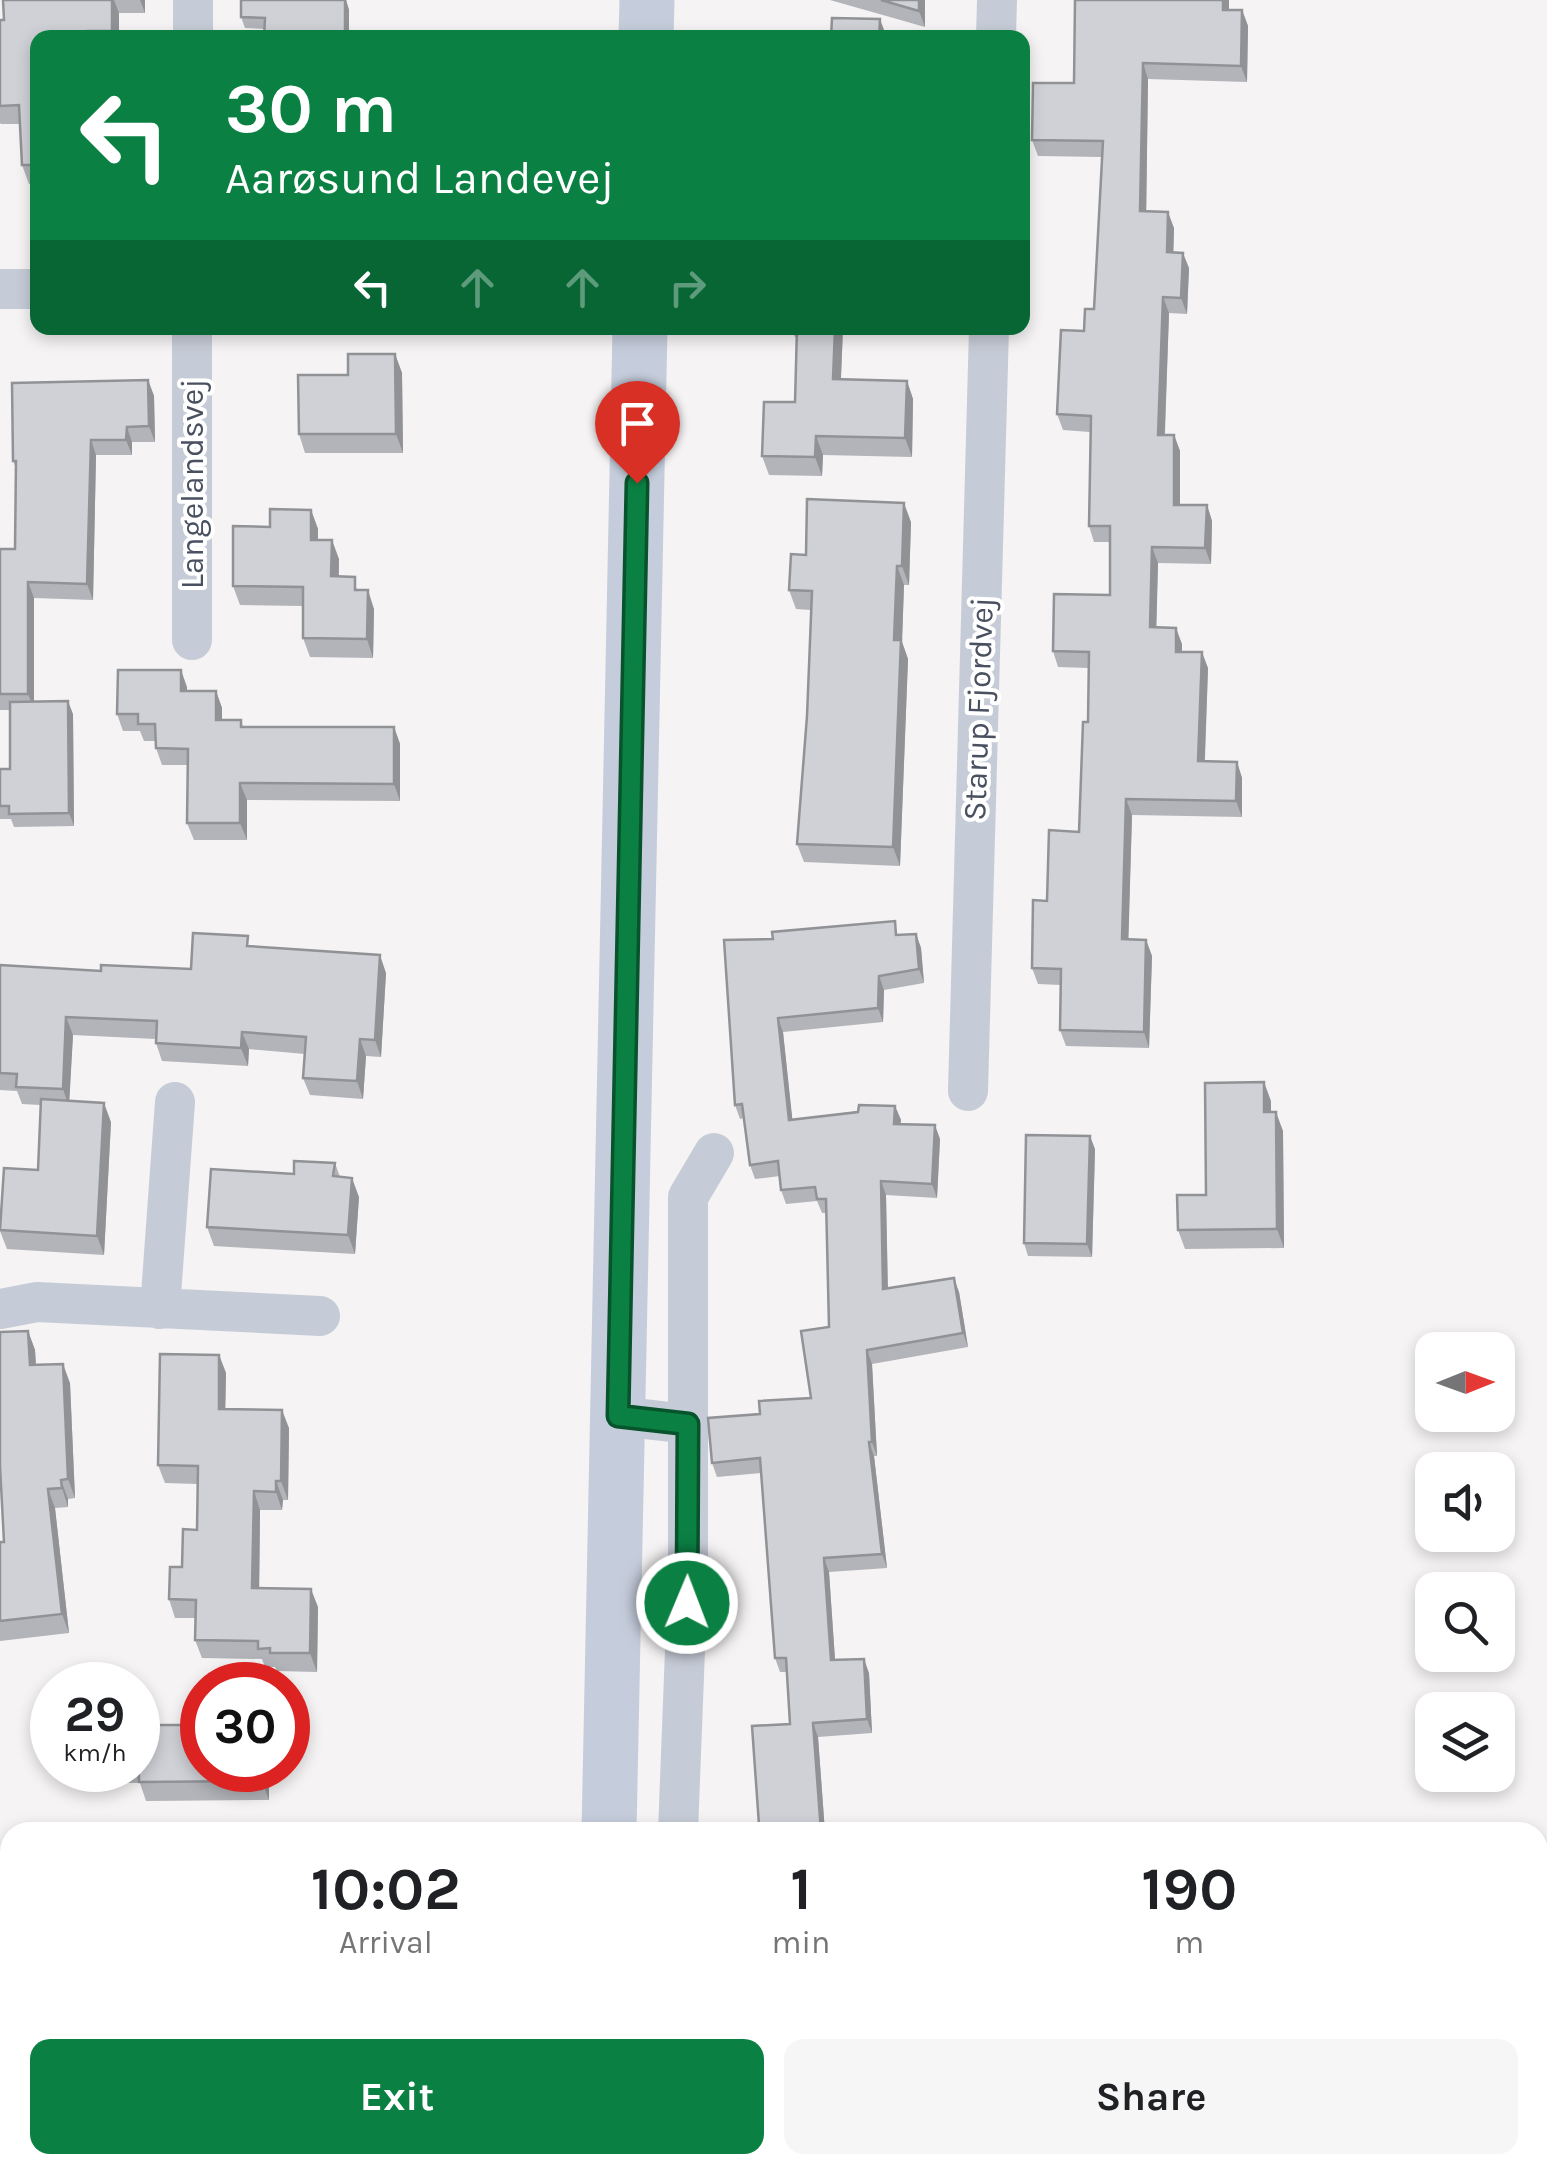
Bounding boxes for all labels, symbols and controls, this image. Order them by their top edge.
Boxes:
text: 30 m [225,68,397,150]
icon: left [60,70,190,200]
text: Aarøsund Landevej [225,152,614,204]
icon: left [345,260,400,315]
icon: ahead [450,260,505,315]
icon: ahead [555,260,610,315]
icon: right [660,260,715,315]
street label: Langelandsvej [174,379,211,589]
pin [595,381,680,484]
icon: arrive [610,396,665,451]
street label: Starup Fjordvej [956,597,1001,821]
north arrow [1415,1332,1515,1432]
map controls [1415,1332,1515,1792]
button: sound [1415,1452,1515,1552]
position arrow [635,1551,739,1655]
button: search [1415,1572,1515,1672]
speed limit sign: 30 [180,1662,310,1792]
text: 29 [65,1685,125,1744]
button: layers [1415,1692,1515,1792]
text: km/h [63,1738,127,1767]
text: 10:02 [311,1854,461,1924]
text: 1 [790,1854,812,1924]
text: 190 [1141,1854,1237,1924]
text: Arrival [339,1924,433,1961]
text: min [771,1924,830,1961]
text: m [1174,1924,1204,1961]
button: Exit [30,2039,764,2154]
button: Share [784,2039,1518,2154]

